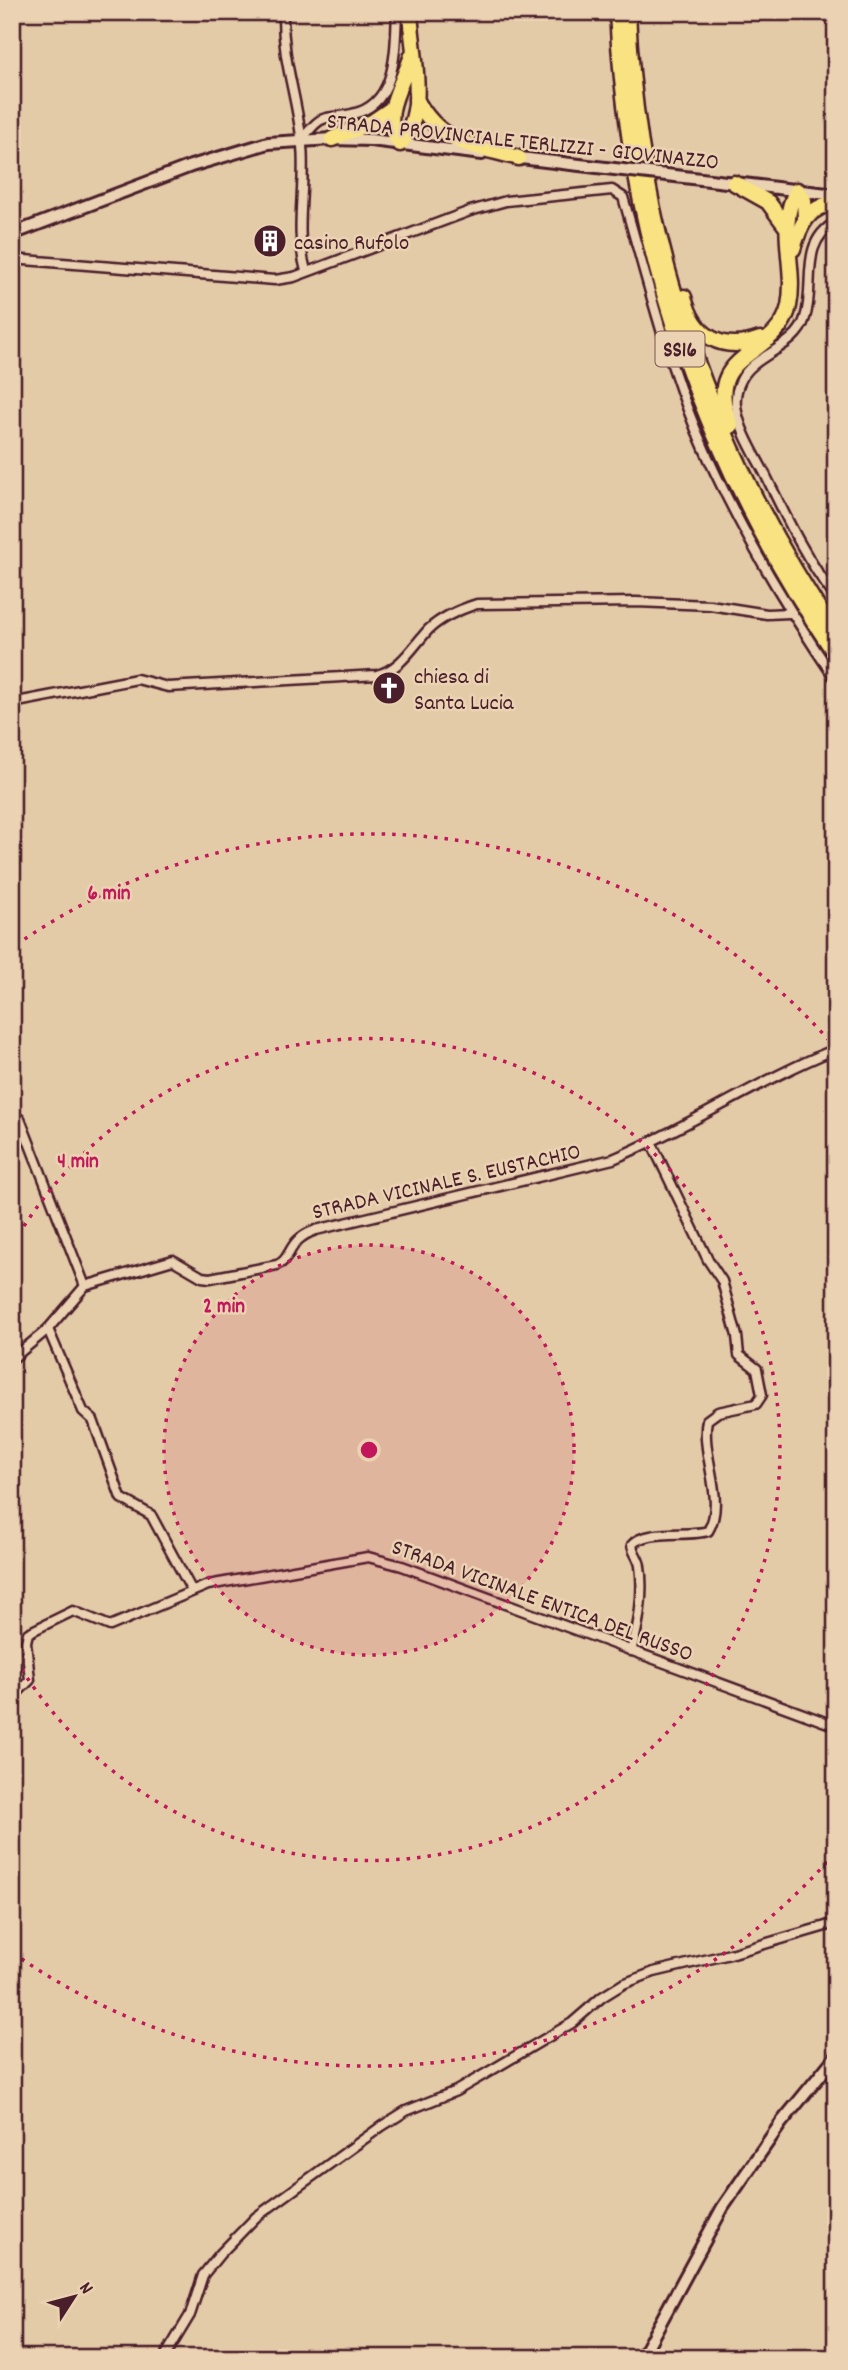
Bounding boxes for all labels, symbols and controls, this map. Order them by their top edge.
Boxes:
street label: STRADA PROVINCIALE TERLIZZI - GIOVINAZZO [325,106,720,180]
building icon: casino Rufolo [251,222,289,260]
place label: casino Rufolo [294,228,409,261]
road number: SS16 [656,332,704,366]
place label: chiesa di Santa Lucia [414,662,515,721]
church icon: chiesa di Santa Lucia [370,669,408,707]
text: 6 min [87,880,131,910]
street label: STRADA VICINALE S. EUSTACHIO [309,1136,584,1230]
text: 4 min [57,1148,99,1178]
text: 2 min [203,1293,245,1323]
centre of rings [357,1438,381,1462]
street label: STRADA VICINALE ENTICA DEL RUSSO [386,1532,697,1672]
north arrow [38,2262,108,2332]
text: N [71,2277,99,2301]

